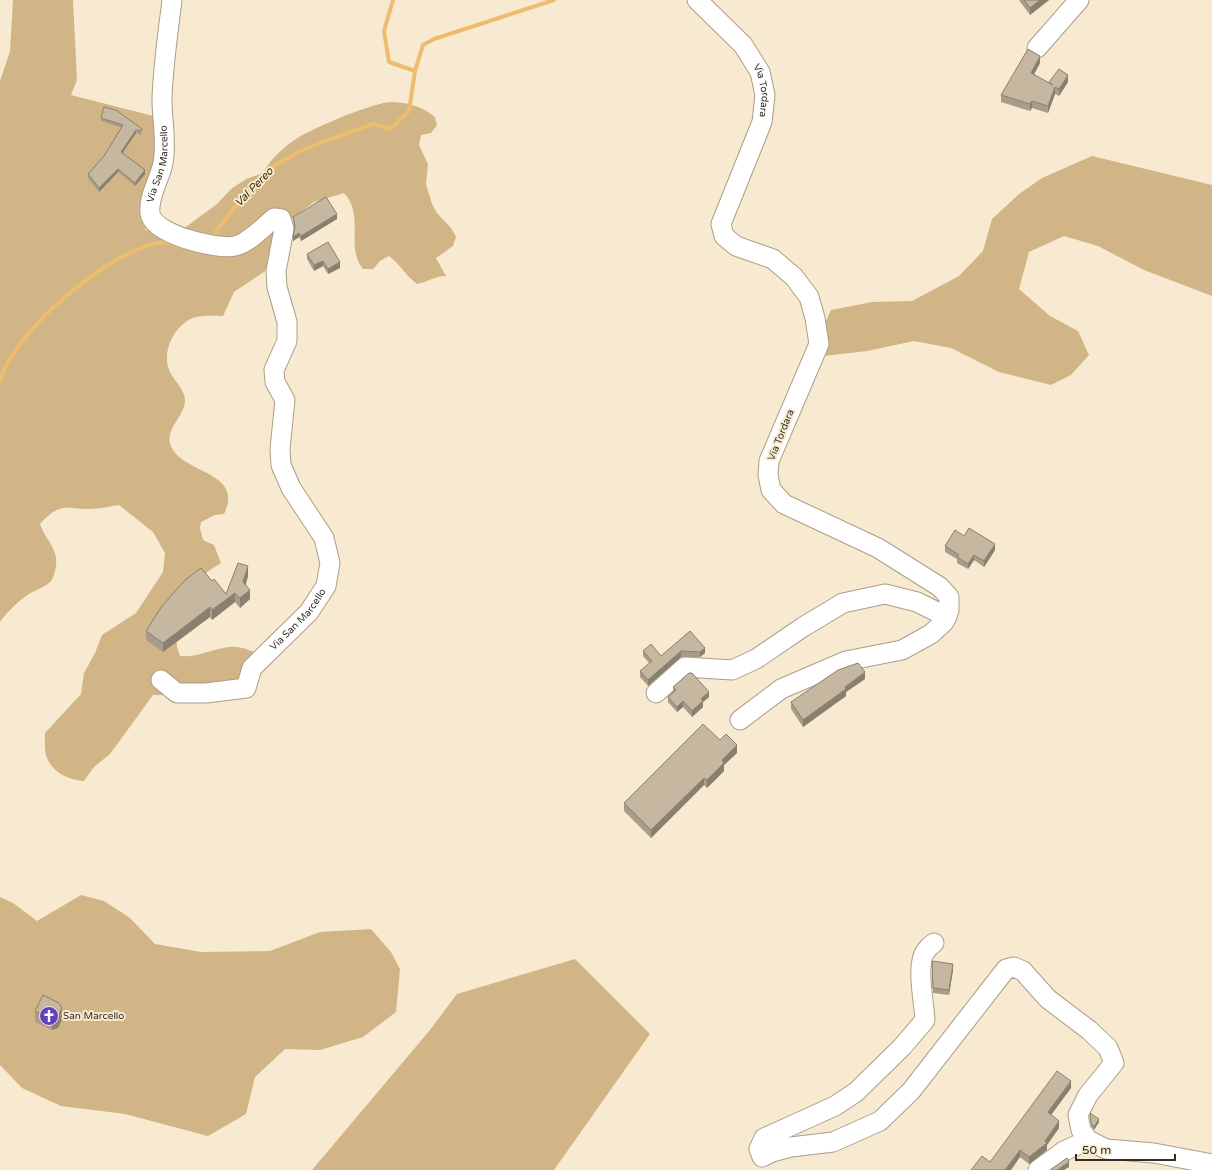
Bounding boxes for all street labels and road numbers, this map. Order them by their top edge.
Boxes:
street label: Via Tordara [750,62,771,118]
street label: Via San Marcello [144,125,171,204]
street label: Via Tordara [765,408,797,462]
street label: Via San Marcello [268,586,329,653]

